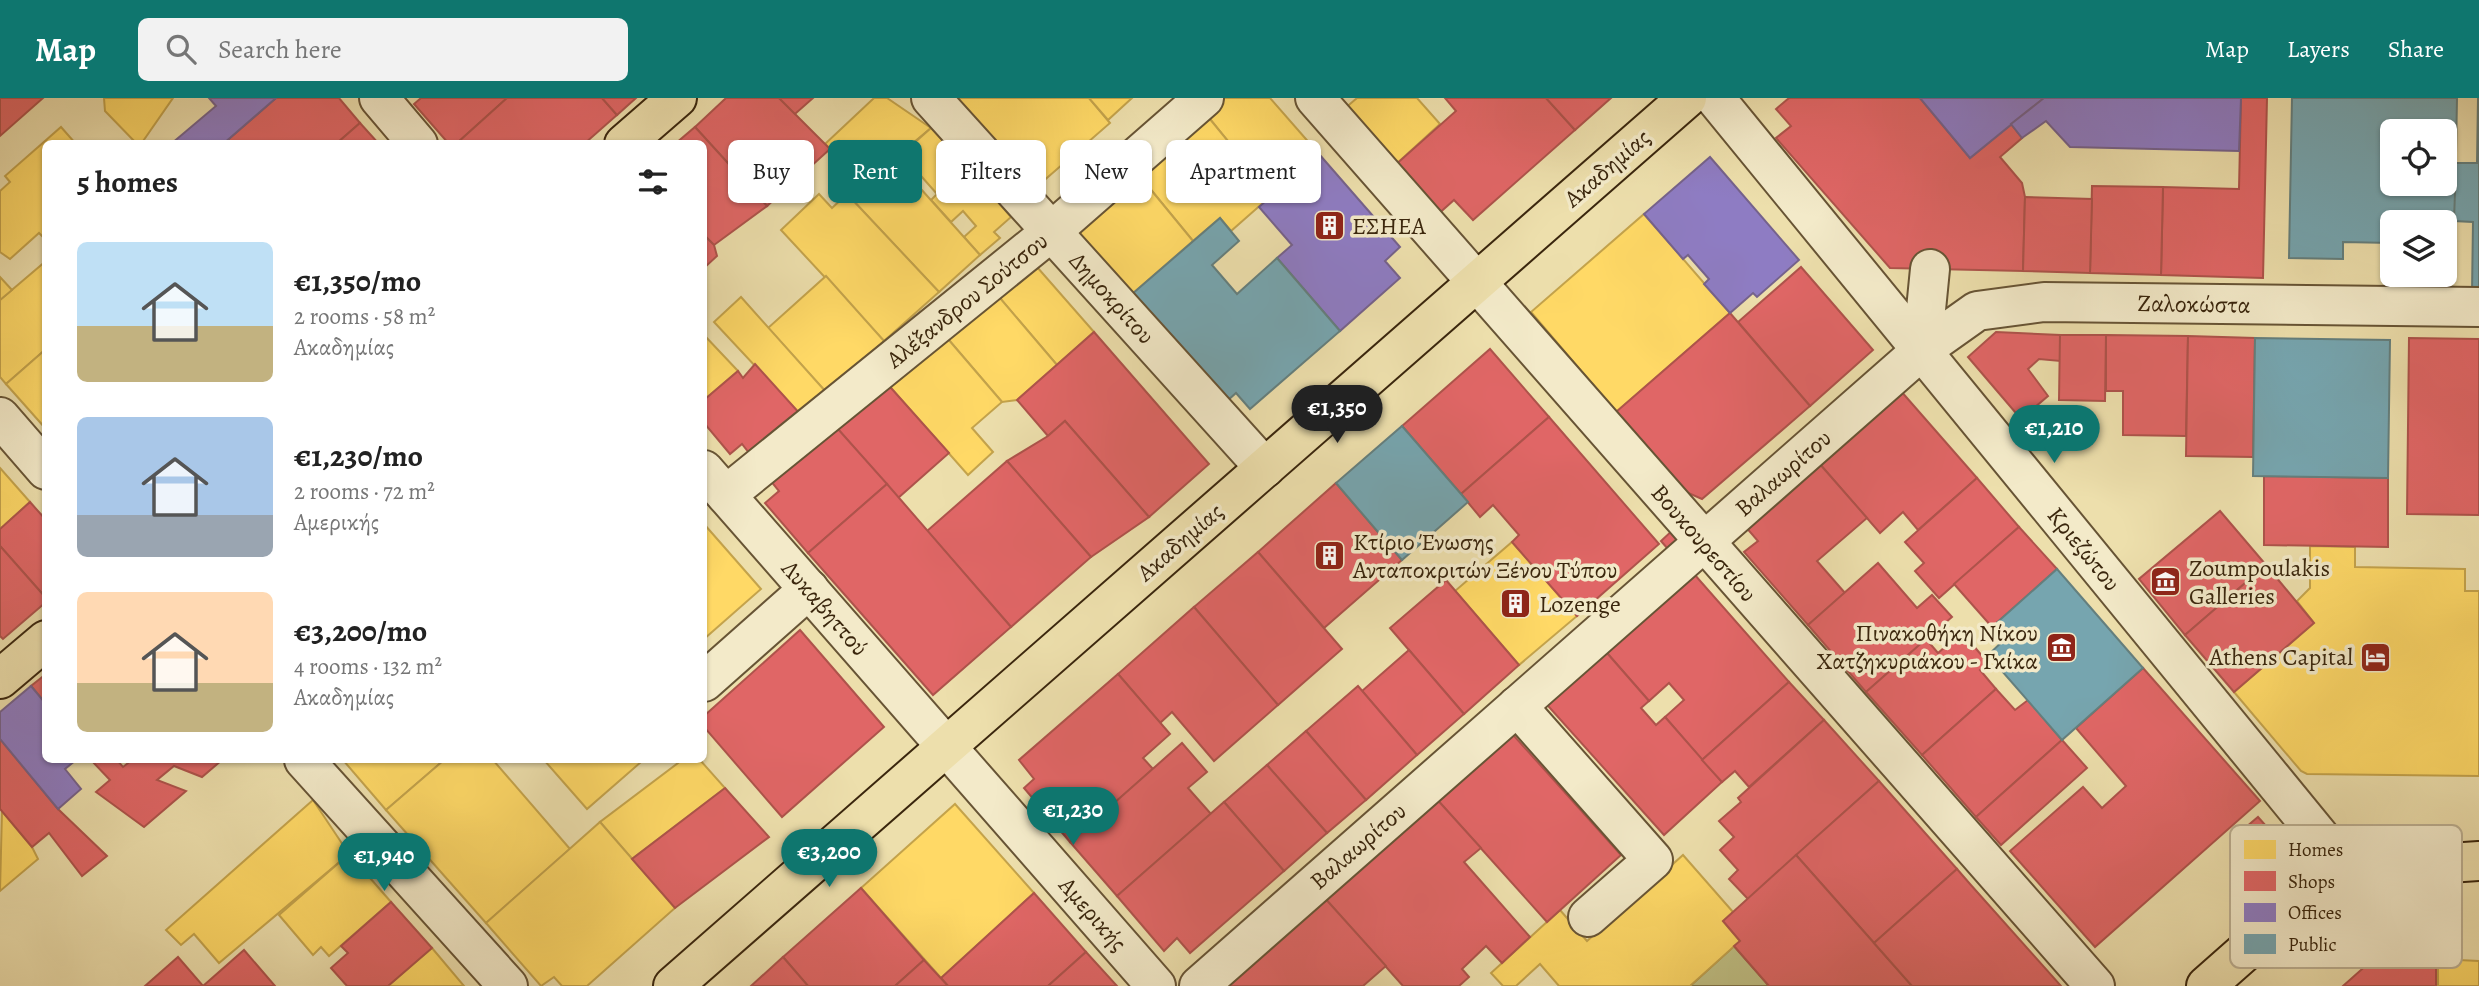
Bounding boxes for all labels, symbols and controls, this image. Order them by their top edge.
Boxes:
search box [138,18,628,81]
text: Map [35,27,96,72]
icon: search [162,30,200,68]
text: Search here [218,32,342,67]
text: Map [2205,33,2249,65]
text: Layers [2287,33,2350,65]
text: Share [2388,33,2444,65]
map controls [2380,119,2457,287]
button: locate [2380,119,2457,196]
street label: Ακαδημίας [1556,122,1657,215]
chip: Buy [728,140,814,203]
chip: Rent [828,140,922,203]
chip: Filters [936,140,1046,203]
chip: New [1060,140,1152,203]
chip: Apartment [1166,140,1321,203]
text: 5 homes [77,162,178,202]
icon: filters [634,163,672,201]
building icon: ΕΣΗΕΑ [1312,209,1346,243]
place label: ΕΣΗΕΑ [1352,210,1427,242]
button: layers [2380,210,2457,287]
street label: Αλέξανδρου Σούτσου [879,225,1054,376]
street label: Δημοκρίτου [1062,245,1162,351]
text: €1,350/mo [294,261,421,301]
icon: home [133,270,217,354]
street label: Ζαλοκώστα [2137,287,2251,321]
text: 2 rooms · 58 m² [294,301,435,332]
text: Ακαδημίας [294,332,394,363]
pin: €1,350 [1280,386,1394,445]
text: €1,350 [1308,392,1366,423]
pin: €1,210 [1997,406,2111,465]
text: €1,210 [2025,412,2083,443]
street label: Βαλαωρίτου [1728,422,1838,524]
text: €1,230/mo [294,436,423,476]
icon: home [133,445,217,529]
text: 2 rooms · 72 m² [294,476,435,507]
street label: Βουκουρεστίου [1644,477,1764,609]
street label: Ακαδημίας [1129,496,1230,589]
street label: Κριεζώτου [2040,500,2128,598]
text: Αμερικής [294,507,379,538]
place label: Κτίριο Ένωσης Ανταποκριτών Ξένου Τύπου [1352,526,1617,586]
building icon: Κτίριο Ένωσης Ανταποκριτών Ξένου Τύπου [1313,539,1347,573]
street label: Λυκαβηττού [774,552,876,663]
place label: Zoumpoulakis Galleries [2189,552,2330,612]
museum icon: Zoumpoulakis Galleries [2149,565,2183,599]
building icon: Lozenge [1499,587,1533,621]
place label: Lozenge [1539,588,1621,620]
text: €3,200/mo [294,611,427,651]
place label: Πινακοθήκη Νίκου Χατζηκυριάκου - Γκίκα [1817,617,2038,677]
icon: home [133,620,217,704]
museum icon: Πινακοθήκη Νίκου Χατζηκυριάκου - Γκίκα [2044,630,2078,664]
hotel icon: Athens Capital [2359,640,2393,674]
place label: Athens Capital [2208,641,2353,673]
text: 4 rooms · 132 m² [294,651,442,682]
text: Ακαδημίας [294,682,394,713]
pin: €1,230 [1016,788,1130,847]
text: €1,230 [1043,794,1103,825]
street label: Βαλαωρίτου [1303,795,1413,897]
legend [2230,825,2462,968]
pin: €3,200 [772,830,886,889]
pin: €1,940 [327,834,441,893]
text: €3,200 [797,836,861,867]
text: Homes [2288,837,2343,863]
text: €1,940 [354,840,414,871]
street label: Αμερικής [1051,869,1134,958]
text: Shops [2288,869,2335,895]
text: Offices [2288,900,2342,926]
text: Public [2288,932,2336,958]

